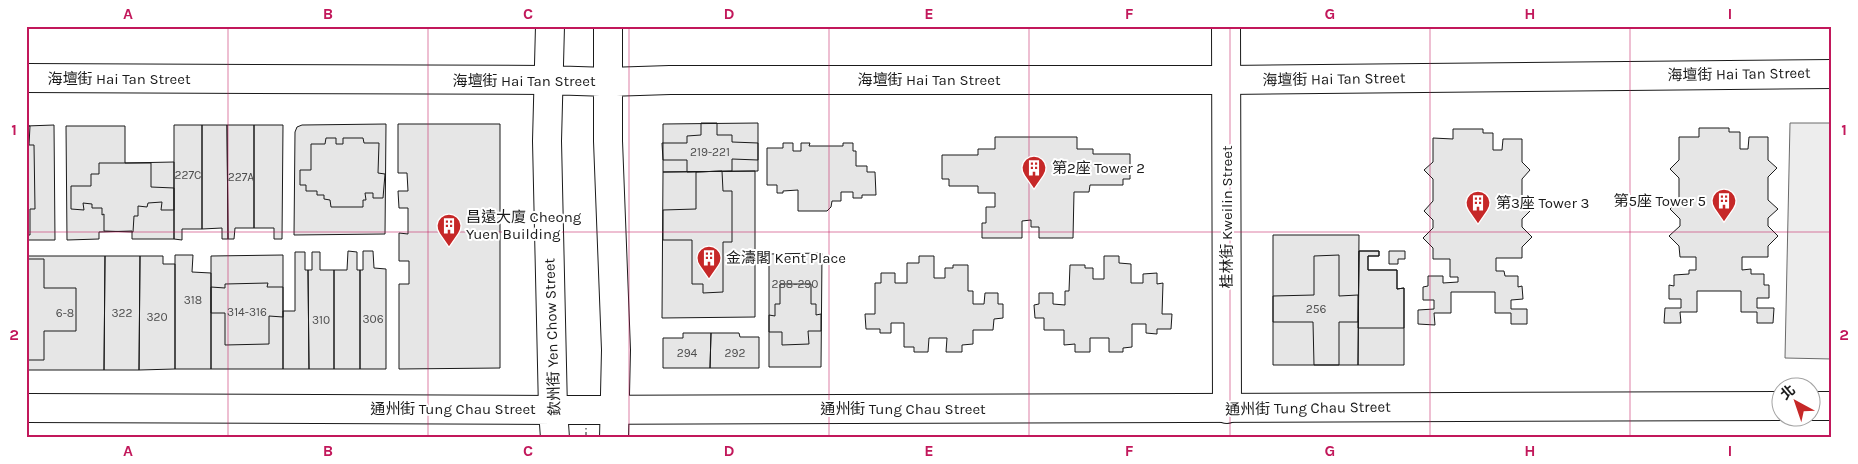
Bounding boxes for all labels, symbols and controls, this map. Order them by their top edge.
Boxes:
text: A [123,4,133,23]
text: B [323,4,333,23]
text: C [523,4,533,23]
text: D [724,4,735,23]
text: E [924,4,934,23]
text: F [1125,4,1134,23]
text: G [1325,4,1335,23]
text: H [1524,4,1536,23]
text: I [1728,4,1732,23]
street label: 海壇街 Hai Tan Street [1667,64,1811,84]
street label: 海壇街 Hai Tan Street [1262,69,1406,89]
street label: 海壇街 Hai Tan Street [47,70,191,88]
street label: 海壇街 Hai Tan Street [857,71,1001,89]
street label: 海壇街 Hai Tan Street [452,72,596,90]
text: 1 [11,120,17,139]
text: 1 [1841,120,1847,139]
house number: 219-221 [690,145,730,159]
street label: 桂林街 Kweilin Street [1218,145,1236,289]
building icon: 第2座 Tower 2 [1021,155,1047,189]
place label: 第2座 Tower 2 [1052,159,1145,177]
house number: 227C [175,168,201,182]
house number: 227A [228,170,254,184]
building icon: 第5座 Tower 5 [1711,188,1737,222]
building icon: 第3座 Tower 3 [1465,190,1491,224]
place label: 第5座 Tower 5 [1613,192,1706,210]
place label: 第3座 Tower 3 [1496,194,1589,212]
place label: 昌遠大廈 Cheong Yuen Building [466,208,582,243]
building icon: 昌遠大廈 Cheong Yuen Building [436,213,462,247]
building icon: 金濤閣 Kent Place [696,245,722,279]
place label: 金濤閣 Kent Place [726,249,846,267]
street label: 欽州街 Yen Chow Street [540,257,564,416]
house number: 288-290 [772,277,818,291]
house number: 318 [184,293,202,307]
house number: 256 [1306,302,1326,316]
house number: 314-316 [227,305,267,319]
house number: 6-8 [56,306,74,320]
house number: 322 [112,306,133,320]
house number: 320 [146,310,168,324]
house number: 306 [362,312,384,326]
house number: 310 [312,313,330,327]
text: 2 [9,325,19,344]
text: 2 [1839,325,1849,344]
house number: 294 [677,346,698,360]
house number: 292 [725,346,745,360]
north arrow [1770,376,1820,426]
text: 北 [1777,381,1799,403]
street label: 通州街 Tung Chau Street [1225,398,1391,418]
street label: 通州街 Tung Chau Street [370,400,536,418]
street label: 通州街 Tung Chau Street [820,400,986,418]
text: A [123,441,133,460]
text: B [323,441,333,460]
text: C [523,441,533,460]
text: D [724,441,735,460]
text: E [924,441,934,460]
text: F [1125,441,1134,460]
text: G [1325,441,1335,460]
text: H [1524,441,1536,460]
text: I [1728,441,1732,460]

